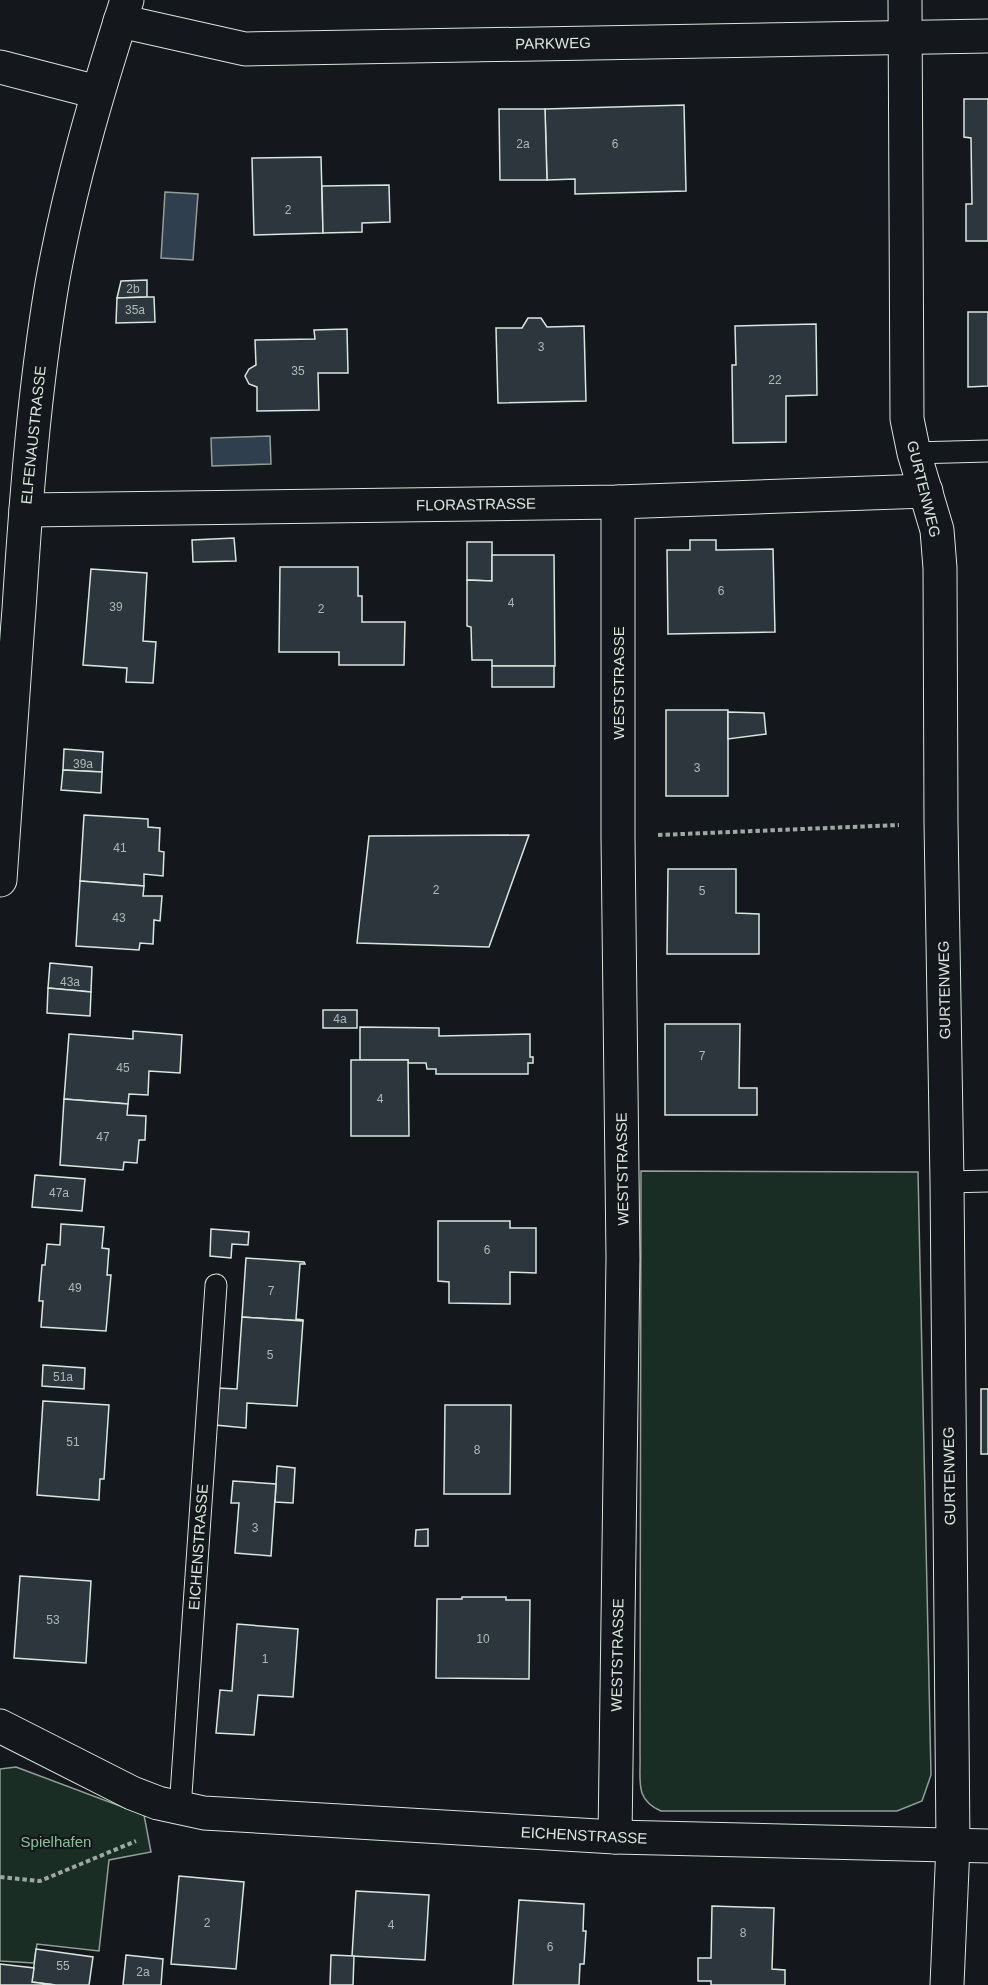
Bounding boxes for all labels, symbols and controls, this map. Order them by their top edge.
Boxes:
street label: PARKWEG [515,34,591,52]
house number: 2a [516,137,530,151]
house number: 6 [612,137,619,151]
house number: 2 [285,203,292,217]
house number: 2b [126,282,140,296]
house number: 35a [125,303,145,317]
house number: 3 [538,340,545,354]
house number: 35 [291,364,305,378]
street label: ELFENAUSTRASSE [17,365,49,505]
house number: 22 [768,373,782,387]
street label: GURTENWEG [904,439,944,539]
street label: FLORASTRASSE [416,494,536,514]
house number: 6 [718,584,725,598]
house number: 4 [508,596,515,610]
house number: 39 [109,600,123,614]
house number: 2 [318,602,325,616]
street label: WESTSTRASSE [610,626,627,740]
house number: 39a [73,757,93,771]
house number: 3 [694,761,701,775]
house number: 41 [113,841,127,855]
house number: 2 [433,883,440,897]
house number: 5 [699,884,706,898]
house number: 43 [112,911,126,925]
street label: GURTENWEG [935,940,953,1040]
house number: 43a [60,975,80,989]
house number: 4a [333,1012,347,1026]
house number: 7 [699,1049,706,1063]
house number: 45 [116,1061,130,1075]
house number: 4 [377,1092,384,1106]
street label: WESTSTRASSE [613,1112,631,1226]
house number: 47 [96,1130,110,1144]
house number: 47a [49,1186,69,1200]
house number: 6 [484,1243,491,1257]
house number: 49 [68,1281,82,1295]
house number: 7 [268,1284,275,1298]
house number: 5 [267,1348,274,1362]
house number: 51a [53,1370,73,1384]
street label: GURTENWEG [940,1426,958,1526]
house number: 51 [66,1435,80,1449]
house number: 8 [474,1443,481,1457]
street label: EICHENSTRASSE [185,1483,211,1611]
house number: 3 [252,1521,259,1535]
street label: WESTSTRASSE [608,1598,626,1712]
house number: 53 [46,1613,60,1627]
house number: 10 [476,1632,490,1646]
house number: 1 [262,1652,269,1666]
street label: EICHENSTRASSE [520,1823,648,1847]
park label: Spielhafen [21,1833,91,1850]
house number: 2 [204,1916,211,1930]
house number: 4 [388,1918,395,1932]
house number: 8 [740,1926,747,1940]
house number: 6 [547,1940,554,1954]
house number: 55 [56,1959,70,1973]
house number: 2a [136,1965,150,1979]

